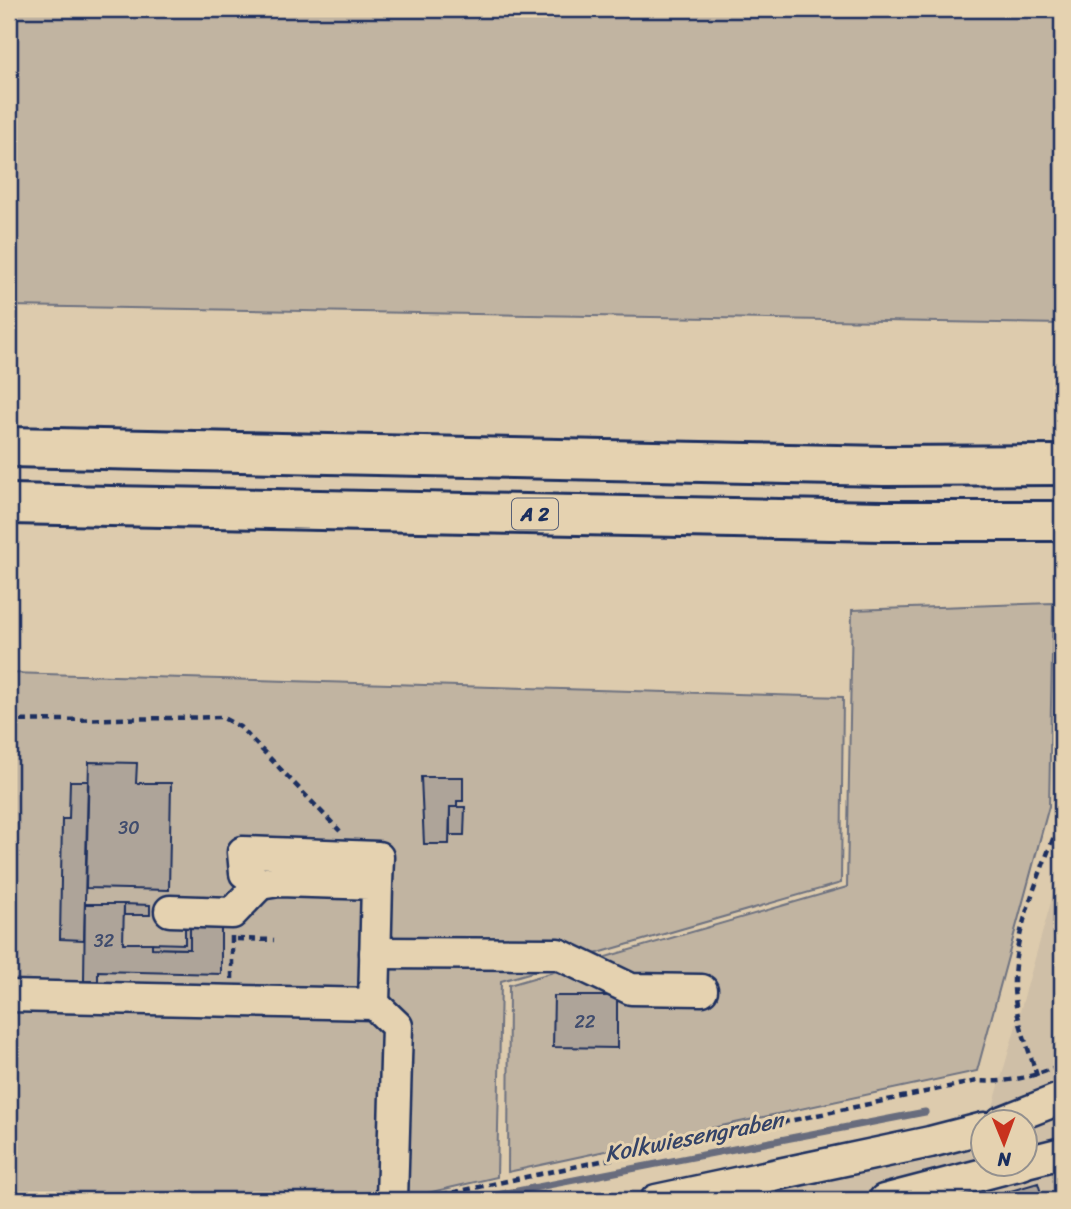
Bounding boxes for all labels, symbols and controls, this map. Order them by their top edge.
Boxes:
road number: A 2 [512,499,558,530]
house number: 30 [118,812,140,844]
house number: 32 [94,925,114,957]
house number: 22 [575,1006,595,1038]
water label: Kolkwiesengraben [601,1099,789,1174]
north arrow [970,1108,1040,1178]
text: N [997,1143,1012,1176]

